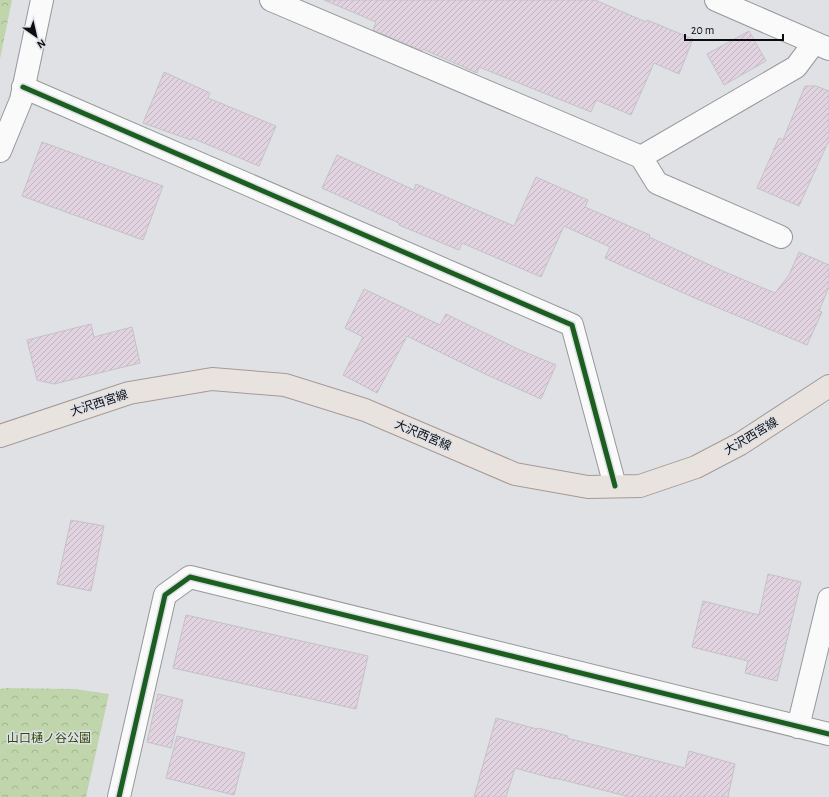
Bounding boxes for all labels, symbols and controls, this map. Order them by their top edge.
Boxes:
north arrow [16,16,56,56]
scale bar [685,16,783,42]
text: 20 m [691,24,714,36]
text: N [35,37,48,51]
street label: 大沢西宮線 [68,387,129,418]
street label: 大沢西宮線 [722,415,780,457]
street label: 大沢西宮線 [393,417,453,452]
park label: 山口樋ノ谷公園 [7,731,91,744]

